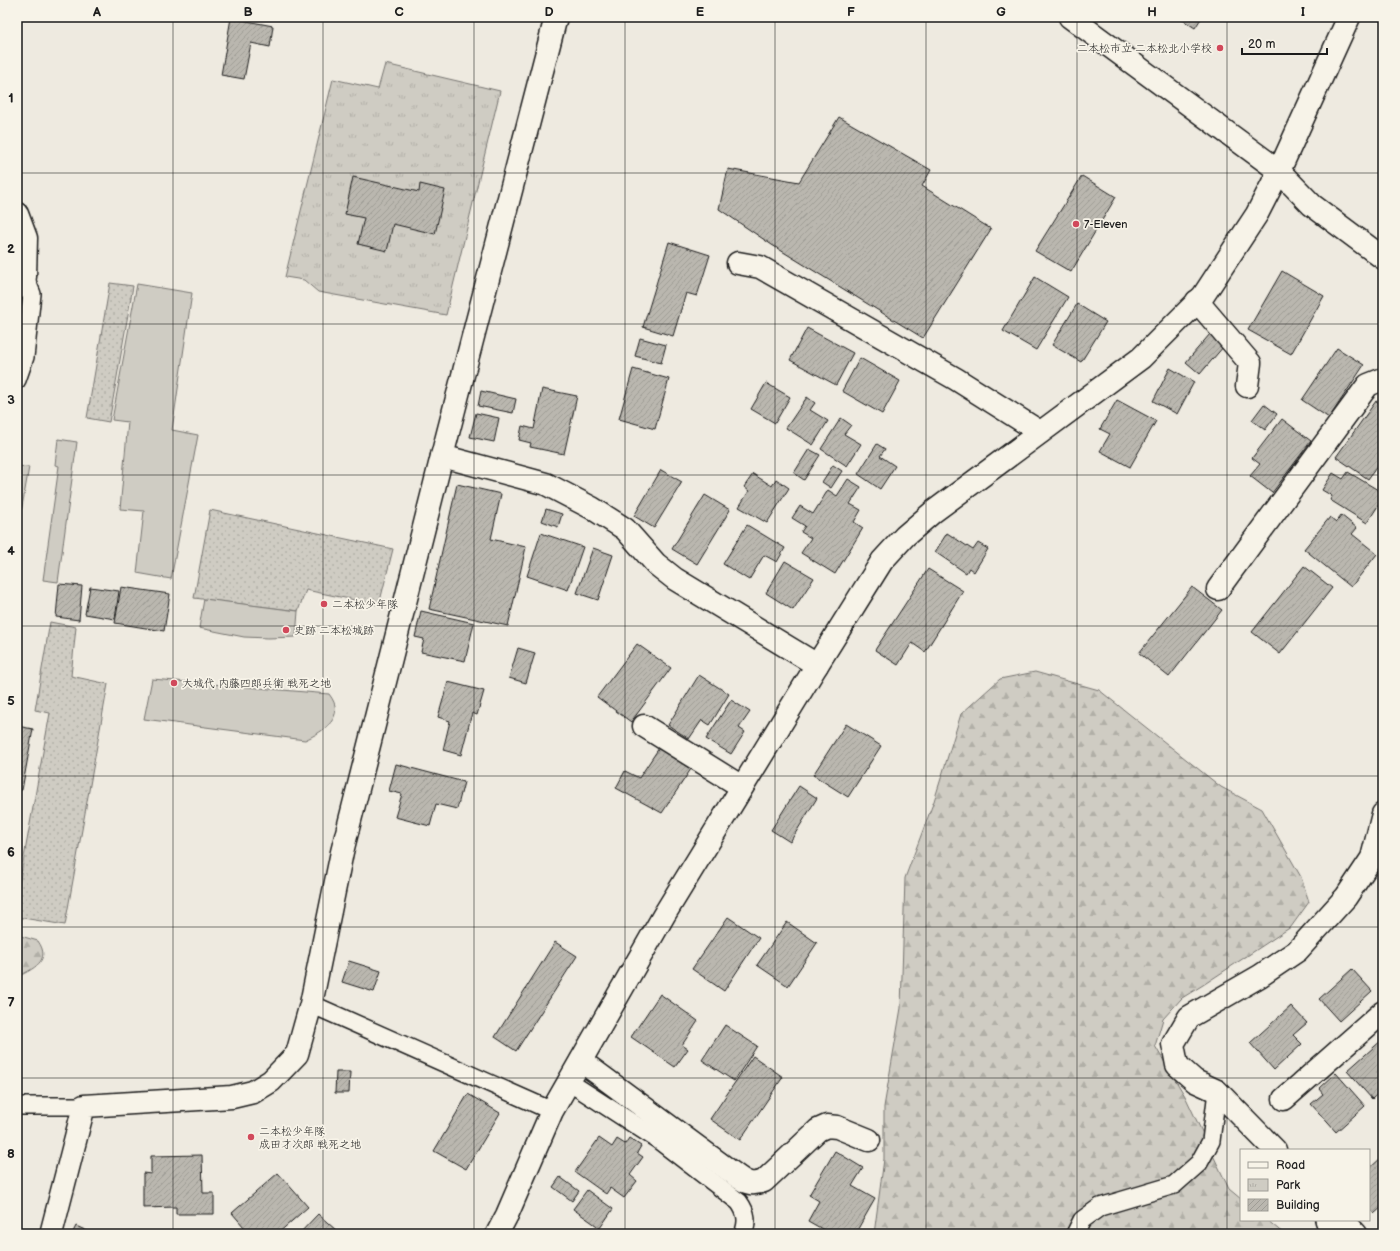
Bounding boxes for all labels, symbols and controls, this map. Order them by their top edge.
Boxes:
text: A [92,4,101,20]
text: B [243,4,253,20]
text: C [394,4,404,20]
text: D [544,4,554,20]
text: E [696,4,705,20]
text: F [847,4,855,20]
text: G [996,4,1006,20]
text: H [1147,4,1157,20]
text: I [1301,4,1305,20]
scale bar [1242,30,1327,56]
text: 20 m [1248,37,1275,52]
place label: 二本松市立 二本松北小学校 [1077,42,1212,55]
marker: 二本松市立 二本松北小学校 [1215,43,1225,53]
text: 1 [8,90,14,106]
place label: 7-Eleven [1084,218,1127,231]
marker: 7-Eleven [1071,219,1081,229]
text: 2 [7,241,15,257]
text: 3 [7,392,15,408]
text: 4 [7,543,15,559]
place label: 二本松少年隊 [332,598,398,611]
marker: 二本松少年隊 [319,599,329,609]
place label: 史跡 二本松城跡 [294,624,374,637]
marker: 史跡 二本松城跡 [281,625,291,635]
place label: 大城代 内藤四郎兵衛 戦死之地 [182,677,331,690]
marker: 大城代 内藤四郎兵衛 戦死之地 [169,678,179,688]
text: 5 [7,693,15,709]
text: 6 [7,844,15,860]
text: 7 [7,995,15,1011]
place label: 二本松少年隊 成田才次郎 戦死之地 [259,1125,361,1151]
marker: 二本松少年隊 成田才次郎 戦死之地 [246,1132,256,1142]
text: 8 [7,1146,15,1162]
legend [1240,1149,1370,1221]
text: Road [1276,1158,1305,1173]
text: Park [1276,1178,1300,1193]
text: Building [1276,1198,1320,1213]

